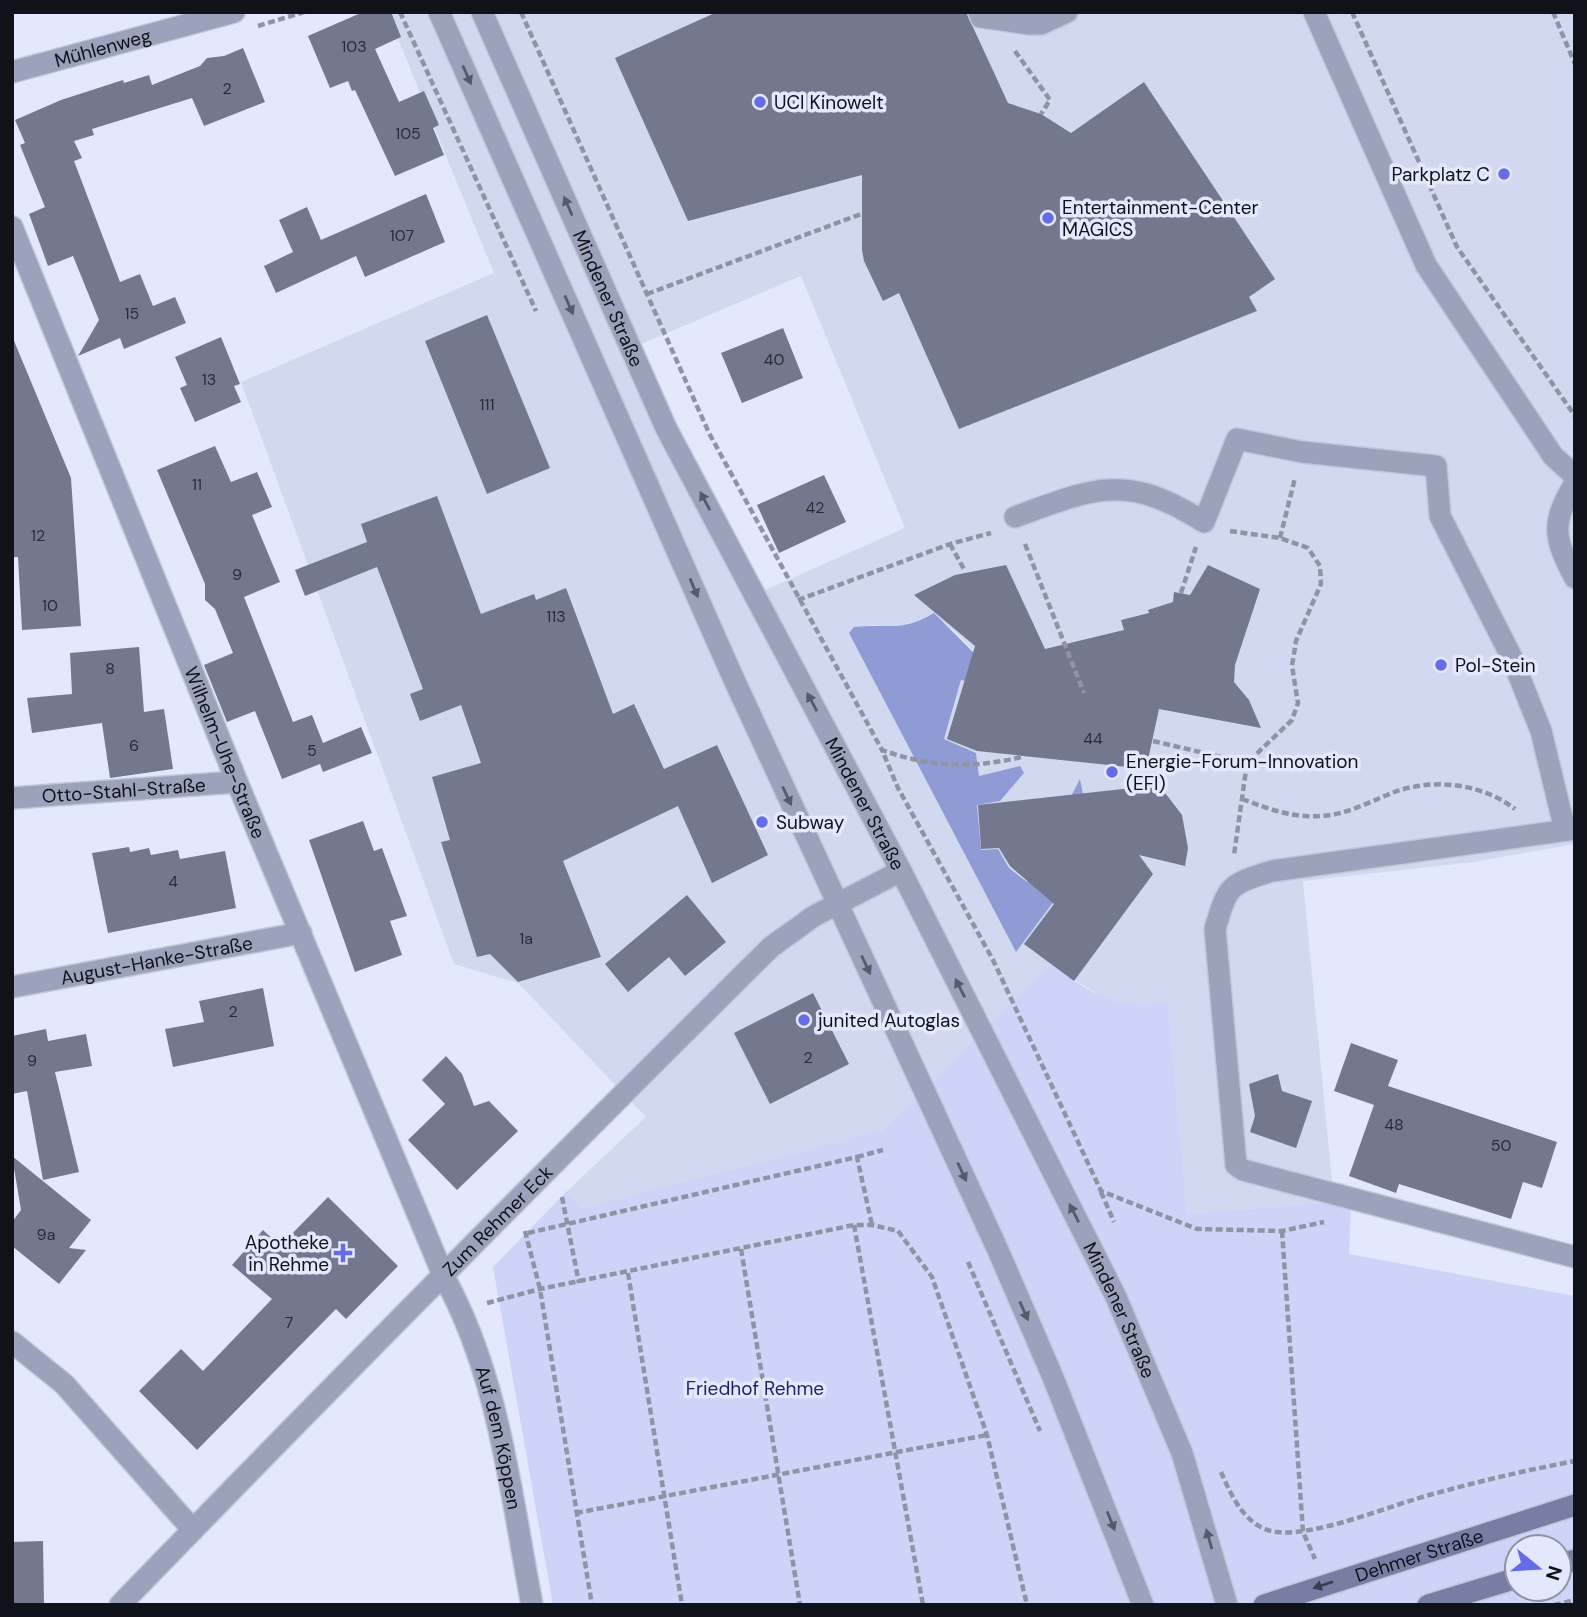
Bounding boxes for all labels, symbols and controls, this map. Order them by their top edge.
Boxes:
street label: Mühlenweg [52,22,154,72]
house number: 103 [341,36,367,57]
one-way arrow [461,65,473,85]
house number: 2 [222,78,232,99]
place label: UCI Kinowelt [774,90,884,115]
marker: UCI Kinowelt [752,94,768,110]
house number: 105 [395,123,421,144]
place label: Parkplatz C [1391,162,1490,187]
marker: Parkplatz C [1496,166,1512,182]
place label: Entertainment-Center MAGICS [1062,195,1259,242]
one-way arrow [562,196,574,216]
marker: Entertainment-Center MAGICS [1040,210,1056,226]
house number: 107 [390,225,414,246]
street label: Mindener Straße [567,226,650,370]
one-way arrow [563,295,575,315]
house number: 15 [125,303,139,324]
house number: 40 [764,349,784,370]
house number: 13 [202,369,216,390]
house number: 111 [480,394,494,415]
house number: 11 [192,474,202,495]
one-way arrow [699,491,711,511]
house number: 42 [806,497,824,518]
house number: 12 [31,525,45,546]
house number: 9 [232,564,242,585]
one-way arrow [689,578,700,599]
house number: 10 [42,595,58,616]
house number: 113 [546,606,566,627]
place label: Pol-Stein [1455,653,1536,678]
marker: Pol-Stein [1433,657,1449,673]
house number: 8 [105,658,115,679]
street label: Wilhelm-Uhe-Straße [179,663,272,842]
one-way arrow [806,692,817,712]
house number: 44 [1083,728,1103,749]
street label: Mindener Straße [820,733,911,874]
house number: 6 [129,735,139,756]
house number: 5 [307,740,317,761]
place label: Energie-Forum-Innovation (EFI) [1126,749,1358,796]
marker: Energie-Forum-Innovation (EFI) [1104,764,1120,780]
street label: Otto-Stahl-Straße [41,772,206,808]
one-way arrow [782,786,793,806]
place label: Subway [776,810,845,835]
marker: Subway [754,814,770,830]
house number: 4 [168,871,178,892]
house number: 1a [519,928,533,949]
street label: August-Hanke-Straße [58,930,255,990]
one-way arrow [860,955,872,975]
one-way arrow [955,978,966,998]
house number: 2 [228,1001,238,1022]
place label: junited Autoglas [817,1008,960,1033]
marker: junited Autoglas [796,1012,812,1028]
house number: 2 [803,1047,813,1068]
house number: 9 [27,1050,37,1071]
house number: 48 [1384,1114,1404,1135]
house number: 50 [1491,1135,1511,1156]
street label: Zum Rehmer Eck [437,1159,558,1281]
one-way arrow [956,1162,968,1182]
one-way arrow [1068,1203,1079,1223]
house number: 9a [37,1224,55,1245]
place label: Apotheke in Rehme [245,1230,329,1277]
street label: Mindener Straße [1078,1238,1161,1382]
marker: Apotheke in Rehme [335,1245,351,1261]
one-way arrow [1018,1301,1030,1321]
house number: 7 [285,1312,293,1333]
street label: Auf dem Köppen [470,1363,527,1511]
park label: Friedhof Rehme [686,1376,824,1401]
one-way arrow [1106,1511,1117,1532]
street label: Dehmer Straße [1352,1523,1487,1587]
one-way arrow [1203,1528,1213,1549]
north arrow [1503,1533,1573,1603]
text: N [1540,1563,1568,1584]
one-way arrow [1312,1580,1333,1591]

